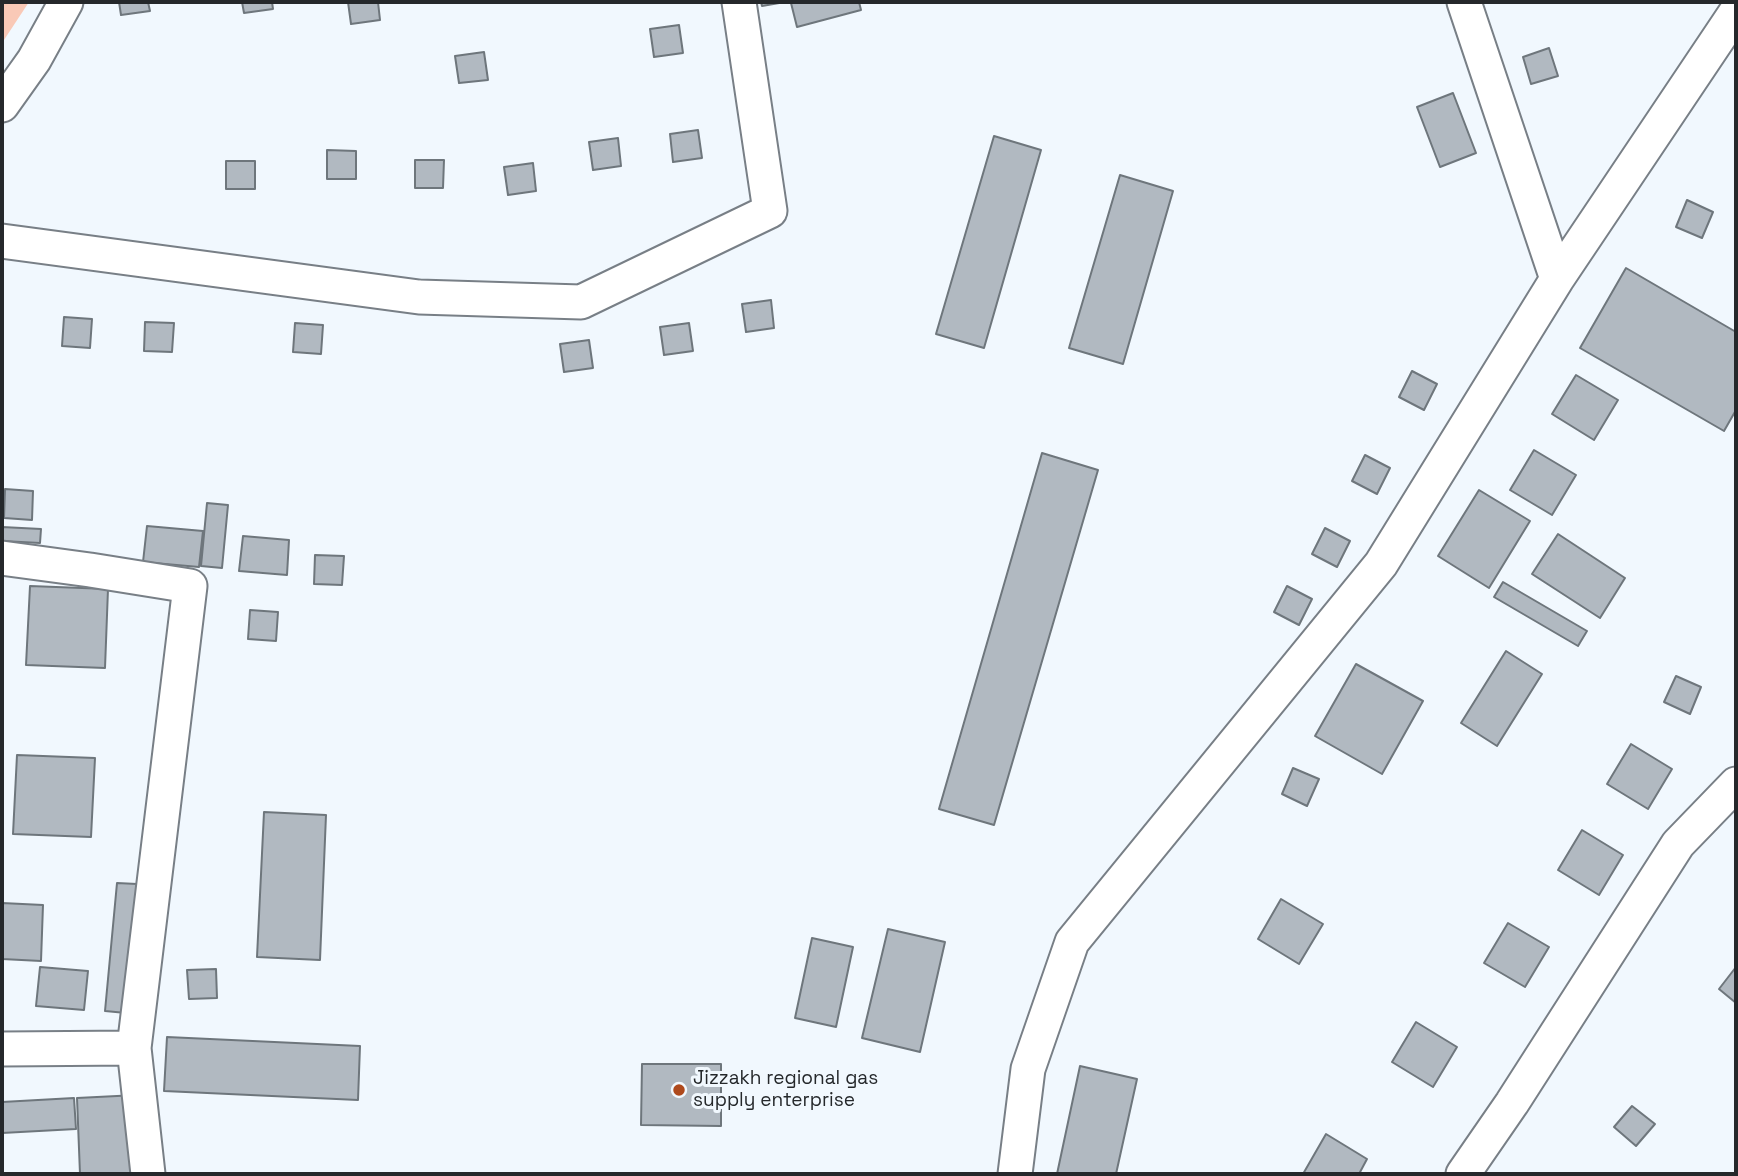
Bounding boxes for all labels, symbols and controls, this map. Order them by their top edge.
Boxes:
place label: Jizzakh regional gas supply enterprise [693,1068,878,1112]
marker: Jizzakh regional gas supply enterprise [671,1082,687,1098]

